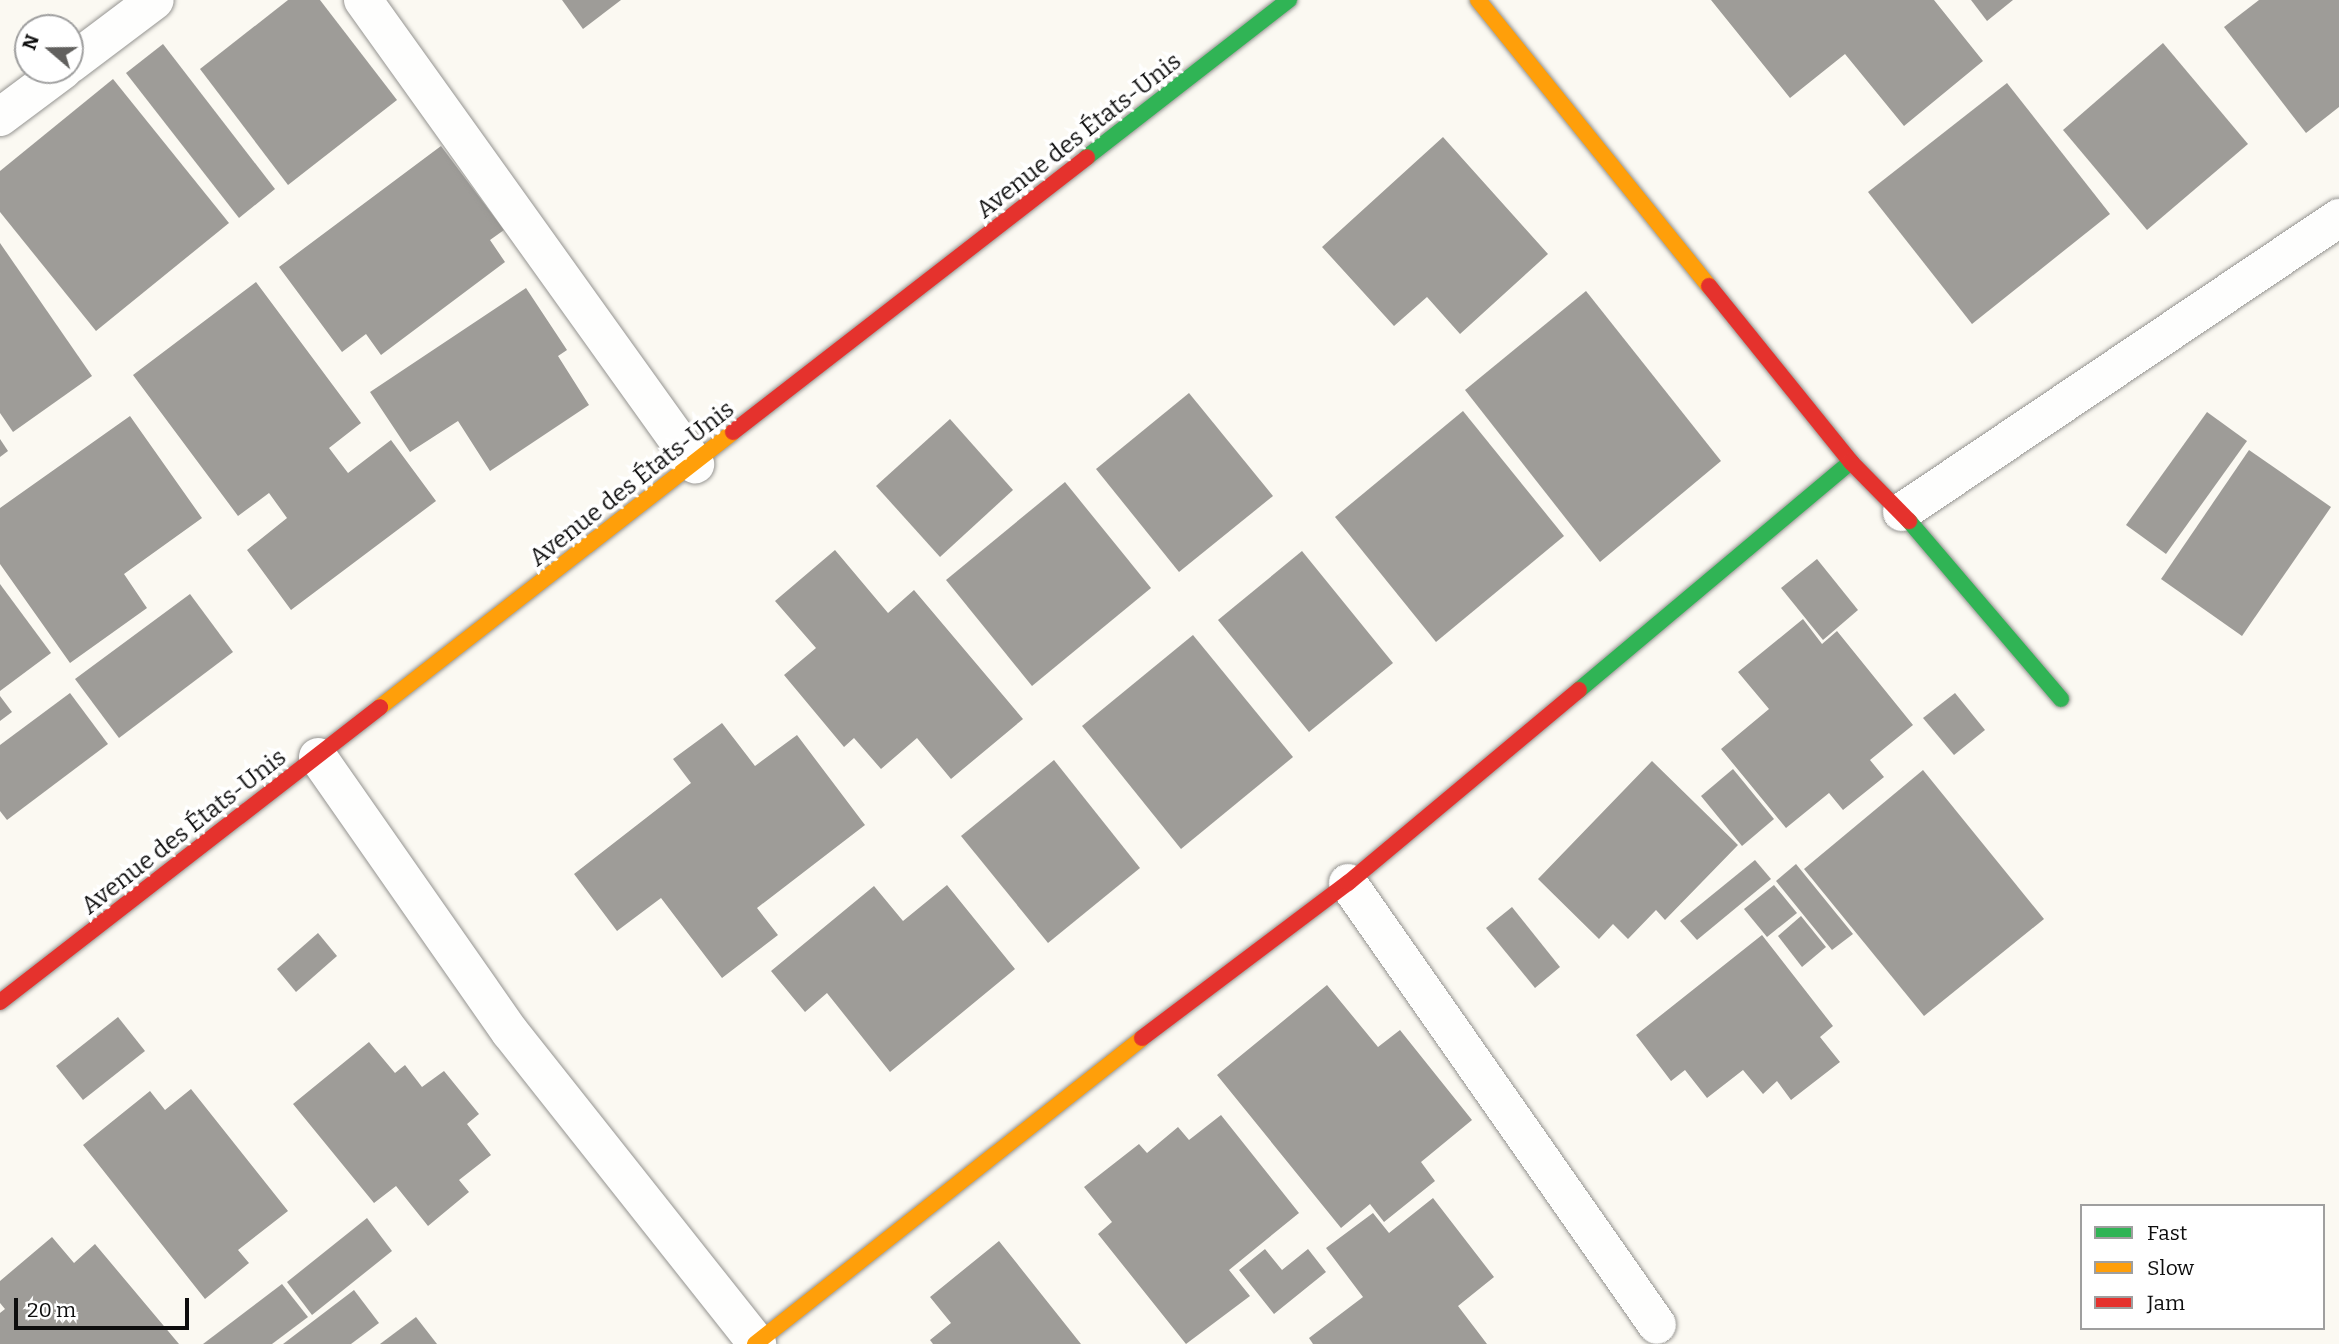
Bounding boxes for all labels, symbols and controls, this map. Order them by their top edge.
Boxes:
north arrow [14,14,84,84]
text: N [17,32,44,53]
street label: Avenue des États-Unis [971,47,1187,225]
street label: Avenue des États-Unis [524,395,740,573]
street label: Avenue des États-Unis [76,743,292,921]
legend [2080,1204,2325,1330]
text: Fast [2147,1220,2187,1246]
text: Slow [2147,1255,2194,1281]
scale bar [18,1284,192,1328]
text: Jam [2147,1290,2185,1316]
text: 20 m [27,1297,76,1323]

